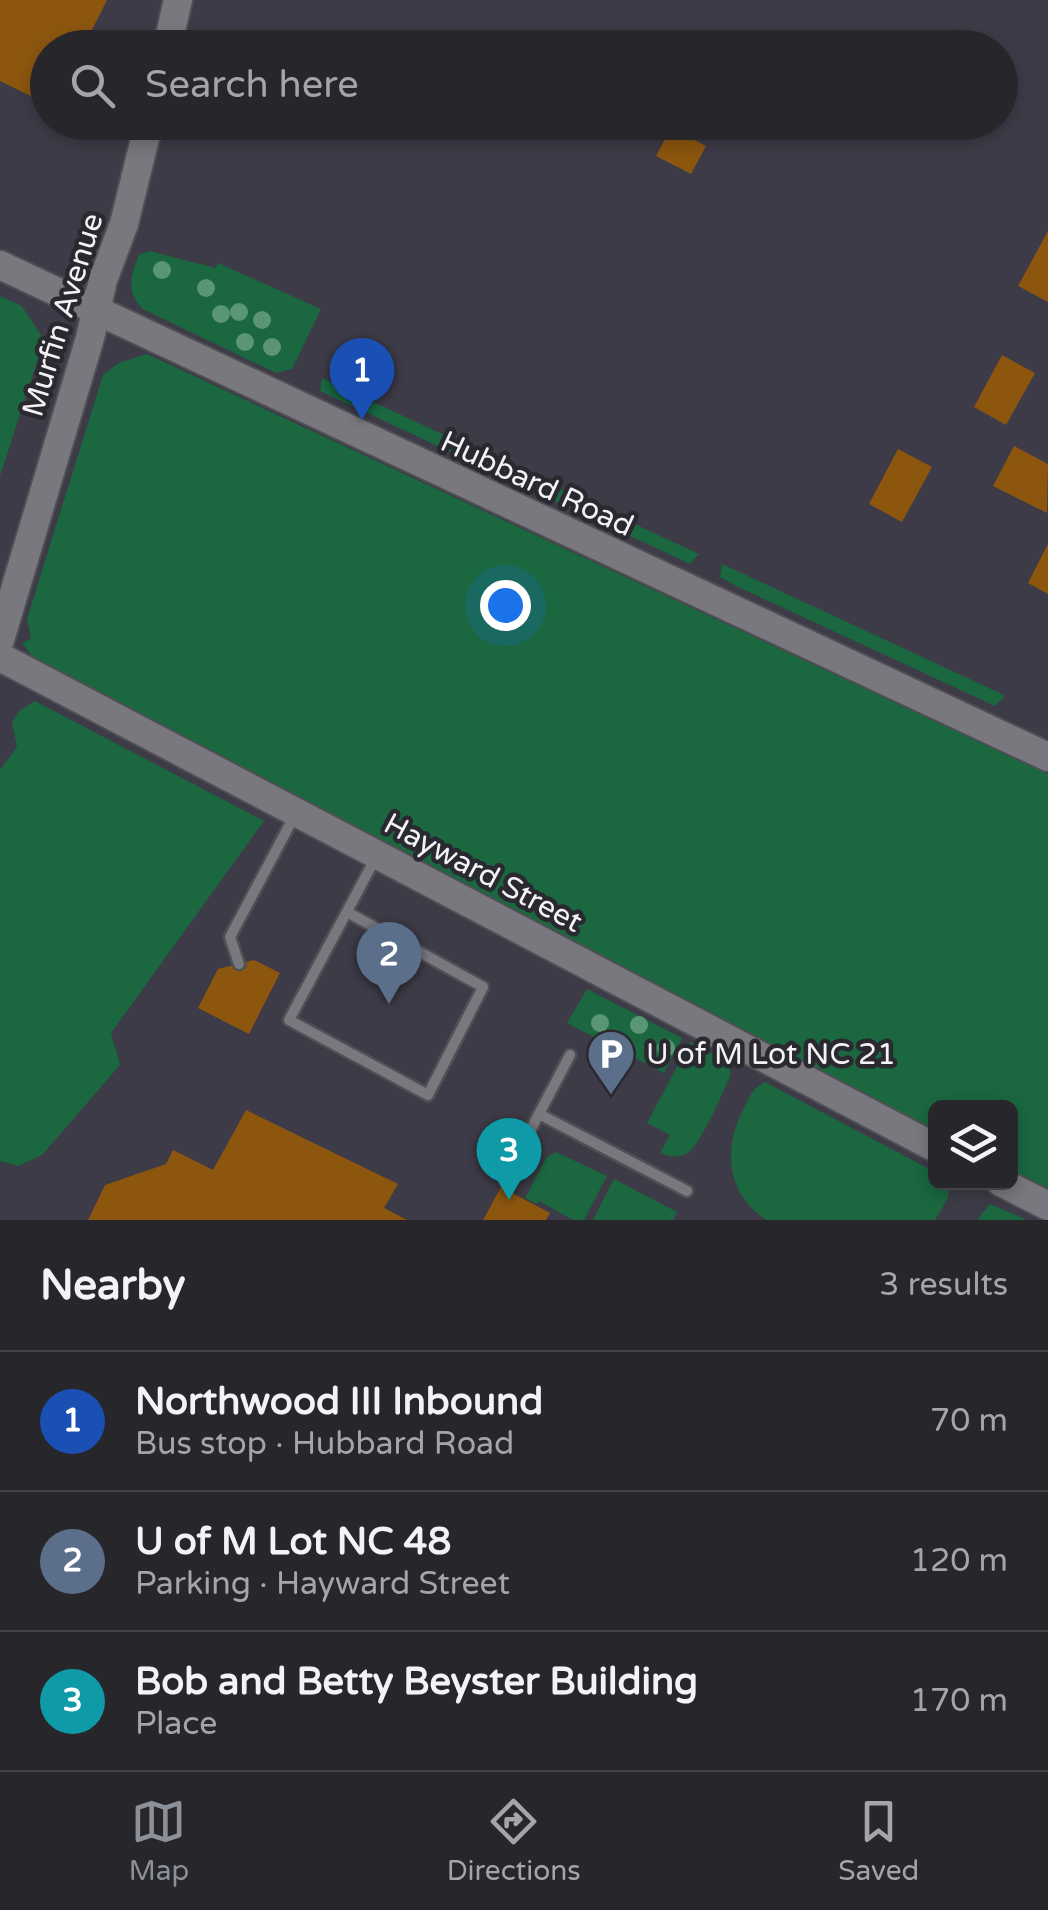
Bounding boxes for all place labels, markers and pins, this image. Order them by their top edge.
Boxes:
pin: 1 [330,338,394,420]
pin: 2 [356,922,422,1004]
parking icon: U of M Lot NC 21 [585,1028,637,1096]
place label: U of M Lot NC 21 [646,1036,896,1073]
pin: 3 [476,1118,542,1200]

